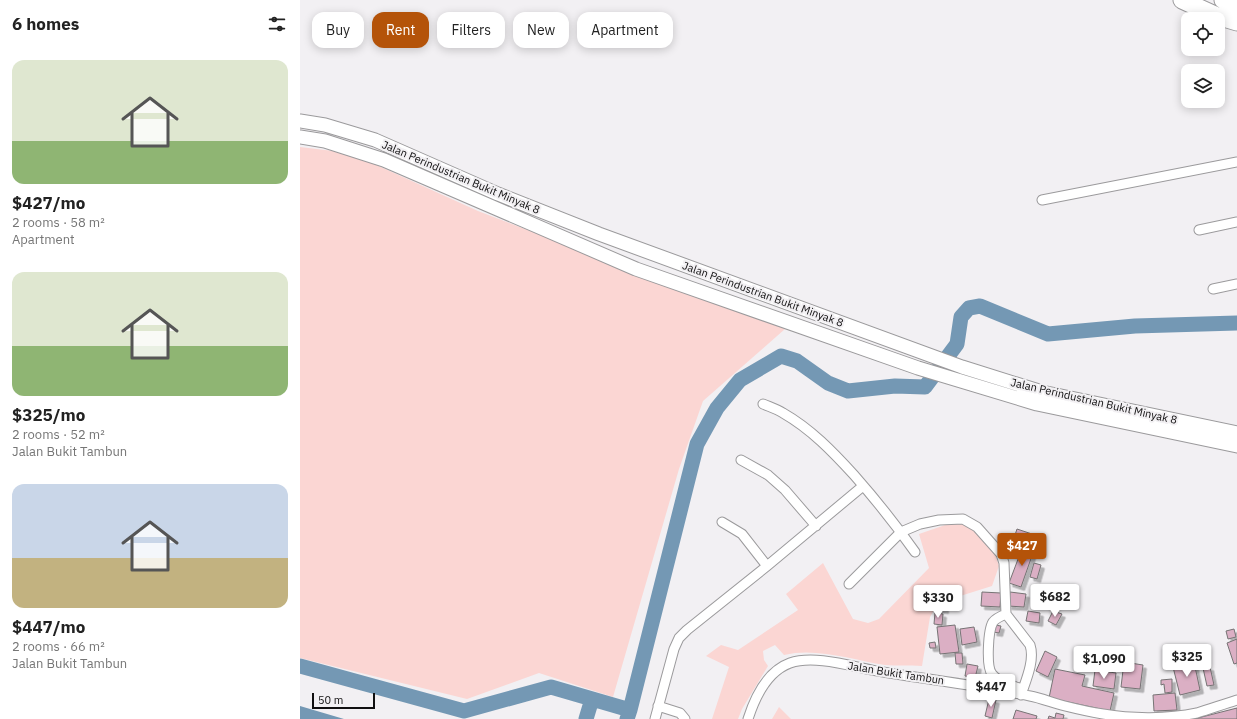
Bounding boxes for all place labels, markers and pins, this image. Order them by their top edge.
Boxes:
pin: $427 [998,533,1046,567]
pin: $682 [1031,584,1079,618]
pin: $330 [914,585,962,619]
pin: $325 [1163,644,1211,678]
pin: $1,090 [1071,646,1137,680]
pin: $447 [967,674,1015,708]

